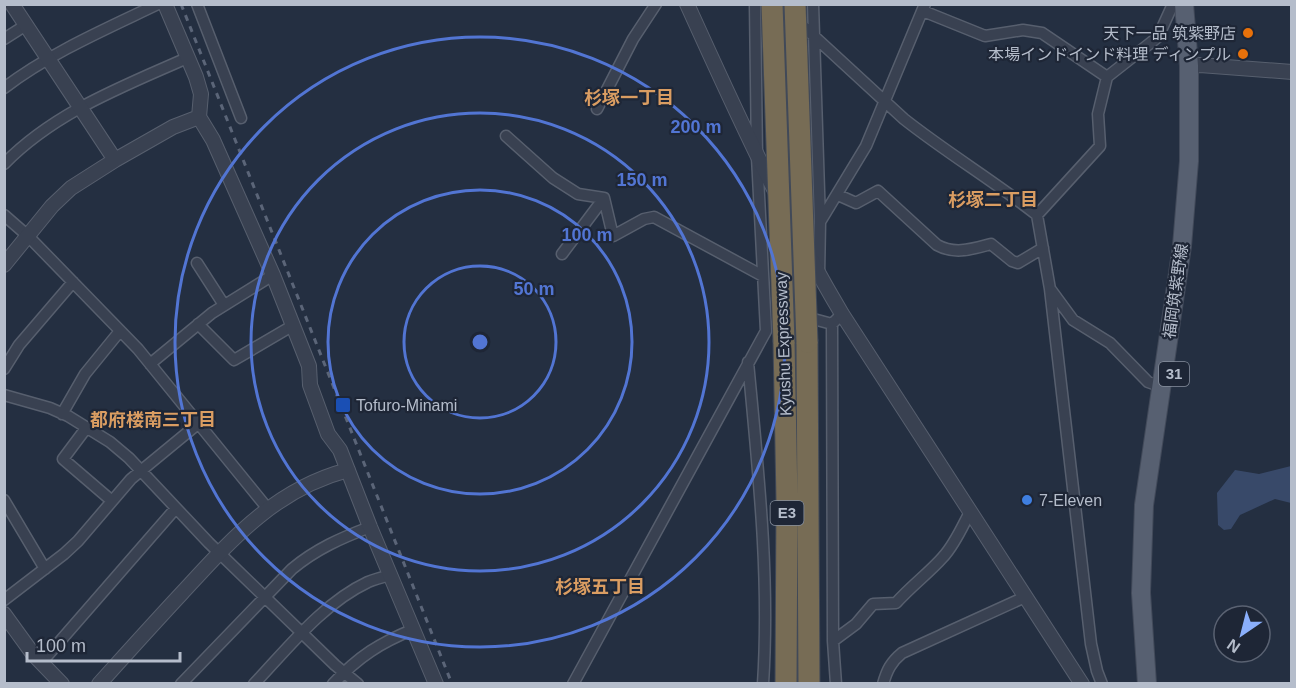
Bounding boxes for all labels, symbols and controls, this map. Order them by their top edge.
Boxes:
place label: 天下一品 筑紫野店 [1104,25,1236,42]
marker: 天下一品 筑紫野店 [1241,26,1255,40]
place label: 本場インドインド料理 ディンプル [988,46,1231,63]
marker: 本場インドインド料理 ディンプル [1236,47,1250,61]
district label: 杉塚一丁目 [584,88,674,108]
text: 200 m [670,117,722,137]
text: 150 m [616,170,668,190]
district label: 杉塚二丁目 [948,190,1038,210]
text: 100 m [561,225,613,245]
street label: 福岡筑紫野線 [1160,242,1191,340]
street label: Kyushu Expressway [772,272,795,416]
text: 50 m [513,279,555,299]
centre of rings [470,332,490,352]
road number: 31 [1159,362,1189,386]
marker: Tofuro-Minami [334,396,352,414]
place label: Tofuro-Minami [356,397,457,414]
district label: 都府楼南三丁目 [90,410,216,430]
place label: 7-Eleven [1039,492,1102,509]
marker: 7-Eleven [1020,493,1034,507]
road number: E3 [770,501,804,525]
district label: 杉塚五丁目 [555,577,645,597]
north arrow [1212,604,1272,664]
scale bar [27,625,180,663]
text: 100 m [36,636,86,656]
text: N [1224,636,1243,656]

